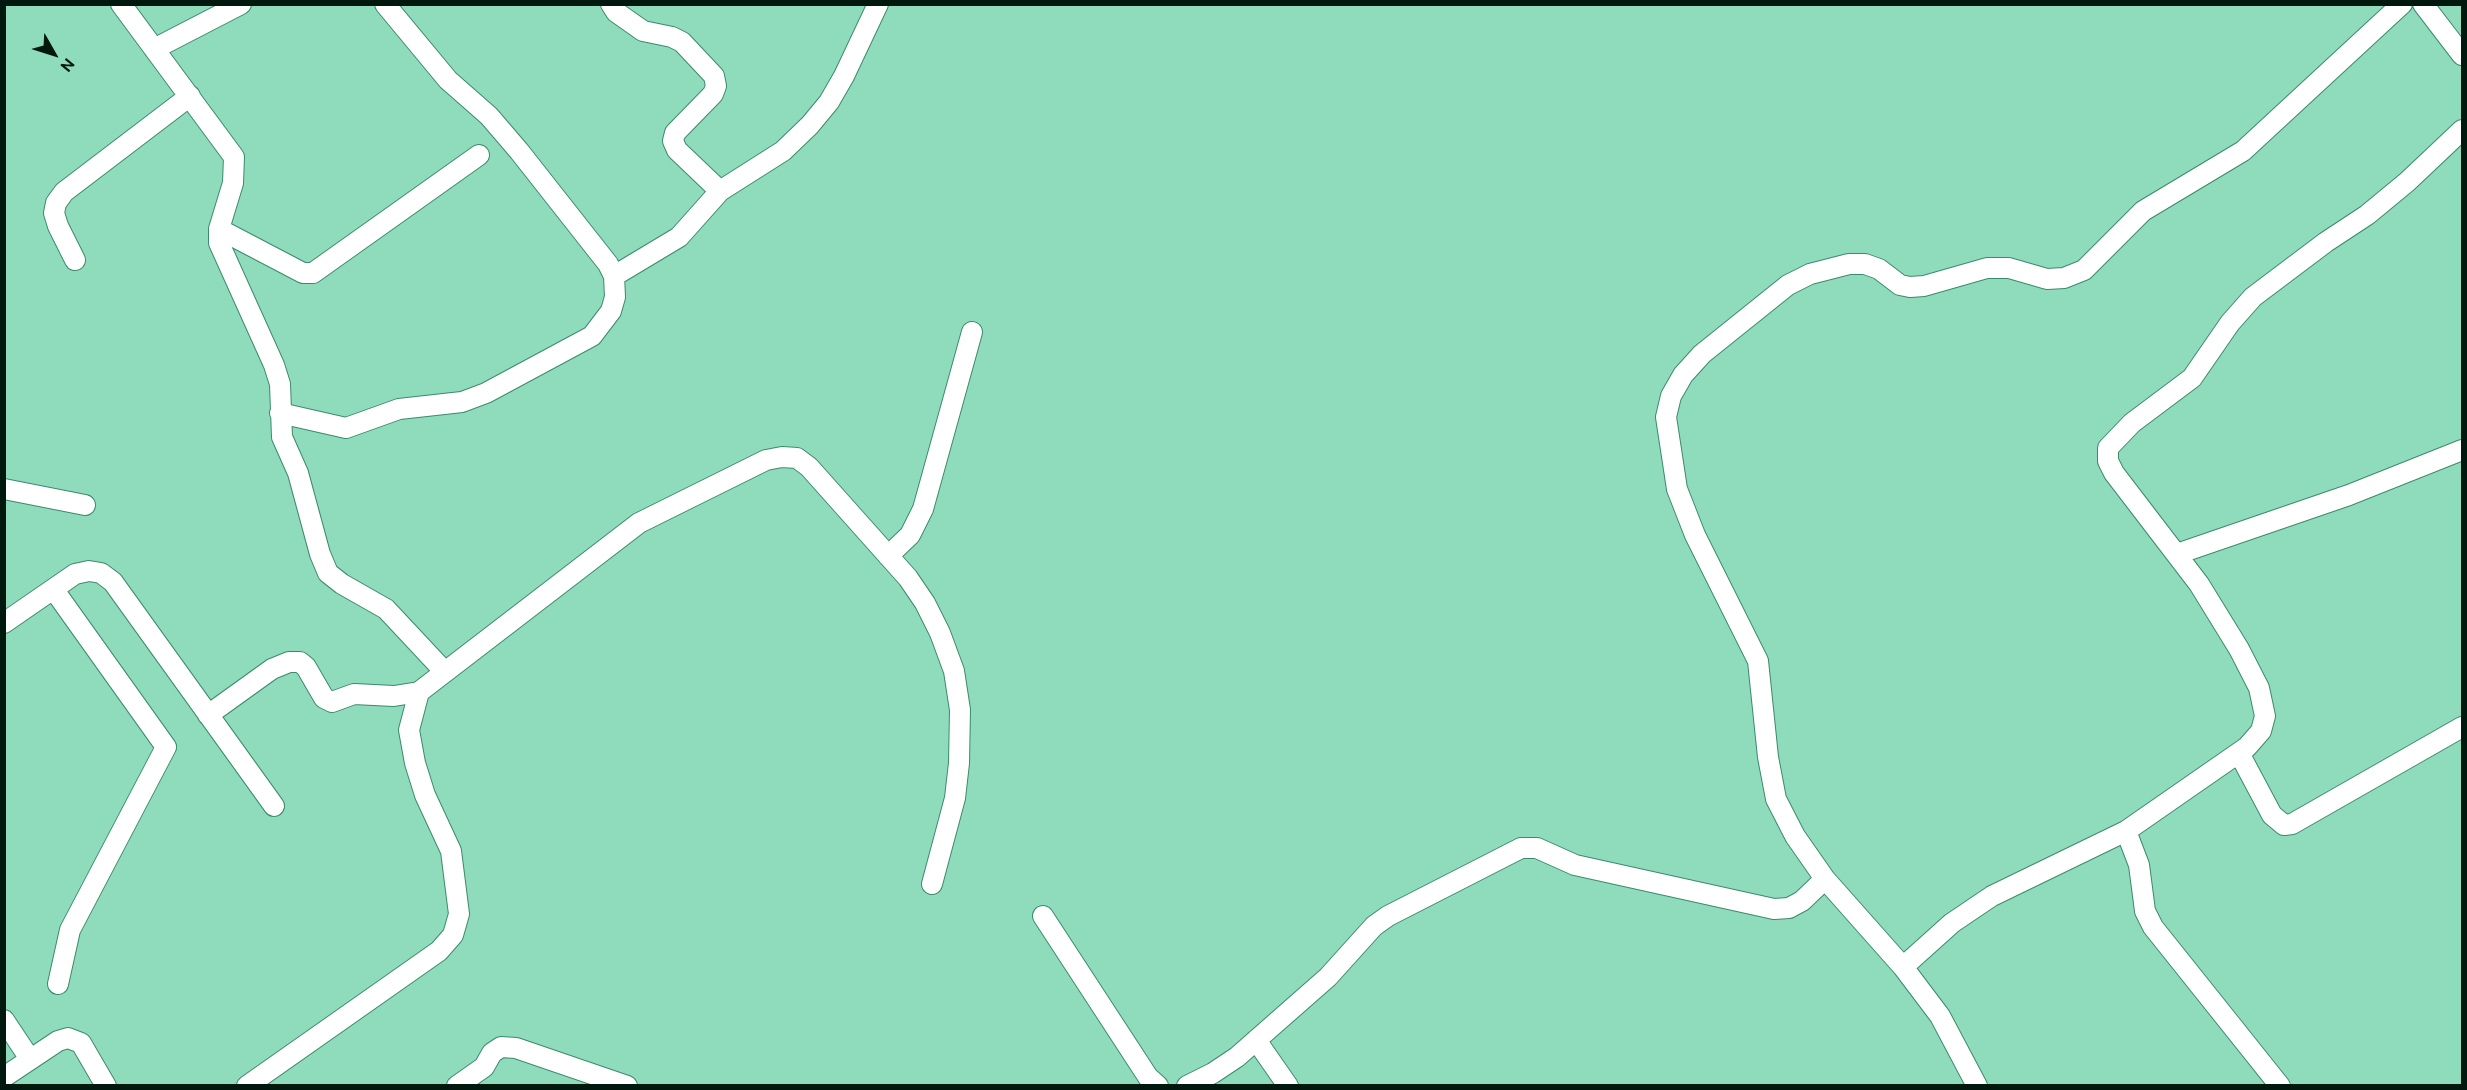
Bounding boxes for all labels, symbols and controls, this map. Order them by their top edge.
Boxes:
north arrow [24,24,84,84]
text: N [57,55,79,76]

